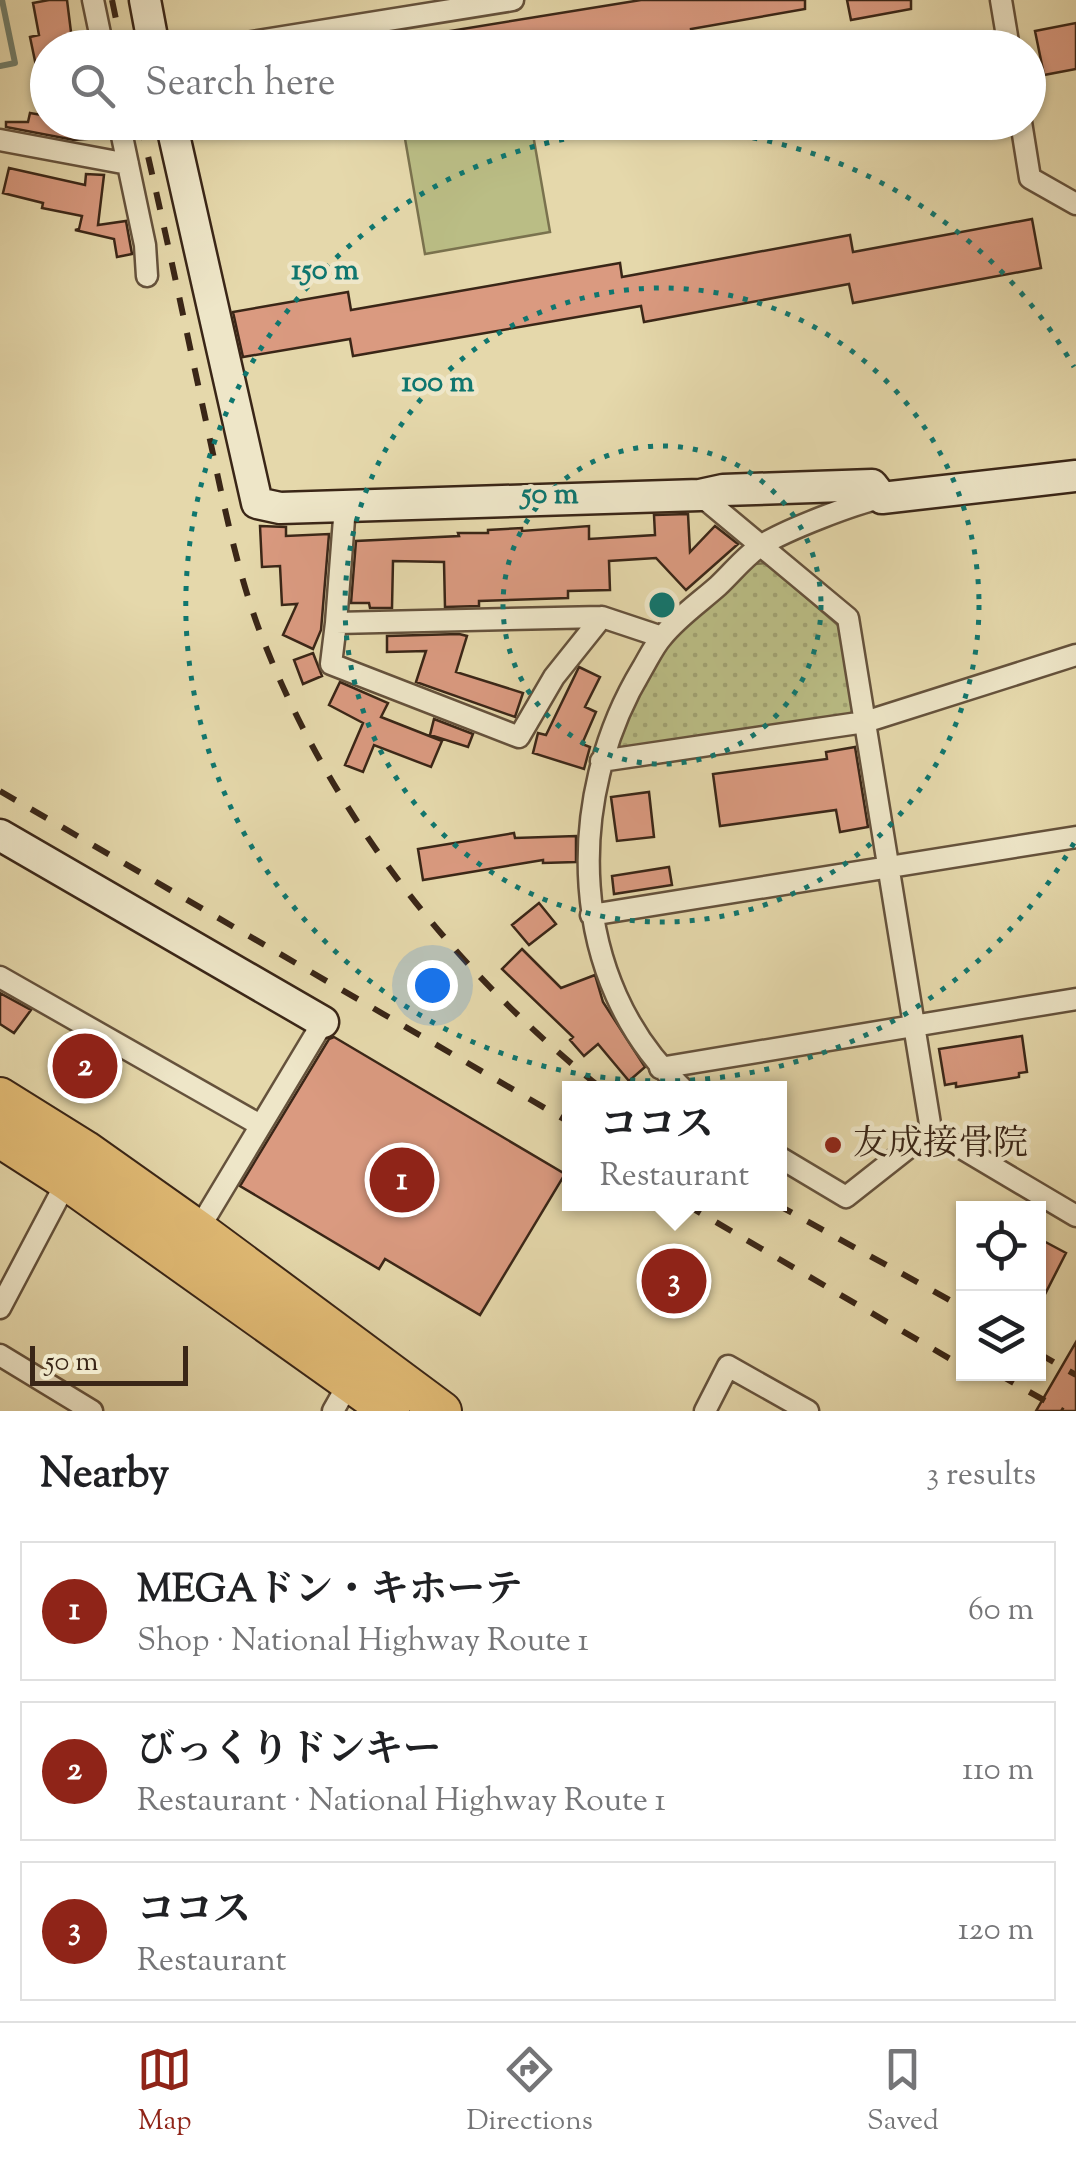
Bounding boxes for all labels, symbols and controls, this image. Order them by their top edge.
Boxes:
search box [30,30,1046,140]
icon: search [65,58,120,113]
text: Search here [145,58,336,112]
text: 150 m [291,250,359,293]
text: 100 m [402,362,475,405]
text: 50 m [519,474,579,517]
centre of rings [644,587,680,623]
your location [407,960,458,1011]
pin: 2 [52,1028,118,1104]
popup [562,1081,787,1211]
text: ココス [600,1100,714,1154]
place label: 友成接骨院 [853,1120,1028,1171]
marker: 友成接骨院 [822,1134,844,1156]
pin: 1 [370,1142,434,1218]
text: Restaurant [600,1154,749,1200]
map controls [956,1201,1046,1381]
button: locate [956,1201,1046,1291]
pin: 3 [642,1244,706,1318]
button: layers [956,1291,1046,1381]
scale bar [30,1341,188,1386]
text: 50 m [45,1343,99,1383]
text: Nearby [40,1446,169,1506]
text: 3 results [926,1453,1036,1499]
text: MEGAドン・キホーテ [137,1565,523,1619]
text: 1 [69,1588,80,1634]
text: 60 m [968,1588,1034,1634]
text: Shop · National Highway Route 1 [137,1619,589,1665]
text: びっくりドンキー [137,1725,441,1779]
text: 2 [67,1748,82,1794]
text: 110 m [962,1748,1034,1794]
text: Restaurant · National Highway Route 1 [137,1779,666,1825]
text: ココス [137,1885,251,1939]
text: 3 [68,1908,81,1954]
text: 120 m [958,1908,1034,1954]
text: Restaurant [137,1939,287,1985]
tab: Map [137,2042,192,2142]
tab: Directions [466,2042,593,2142]
tab: Saved [867,2042,939,2142]

